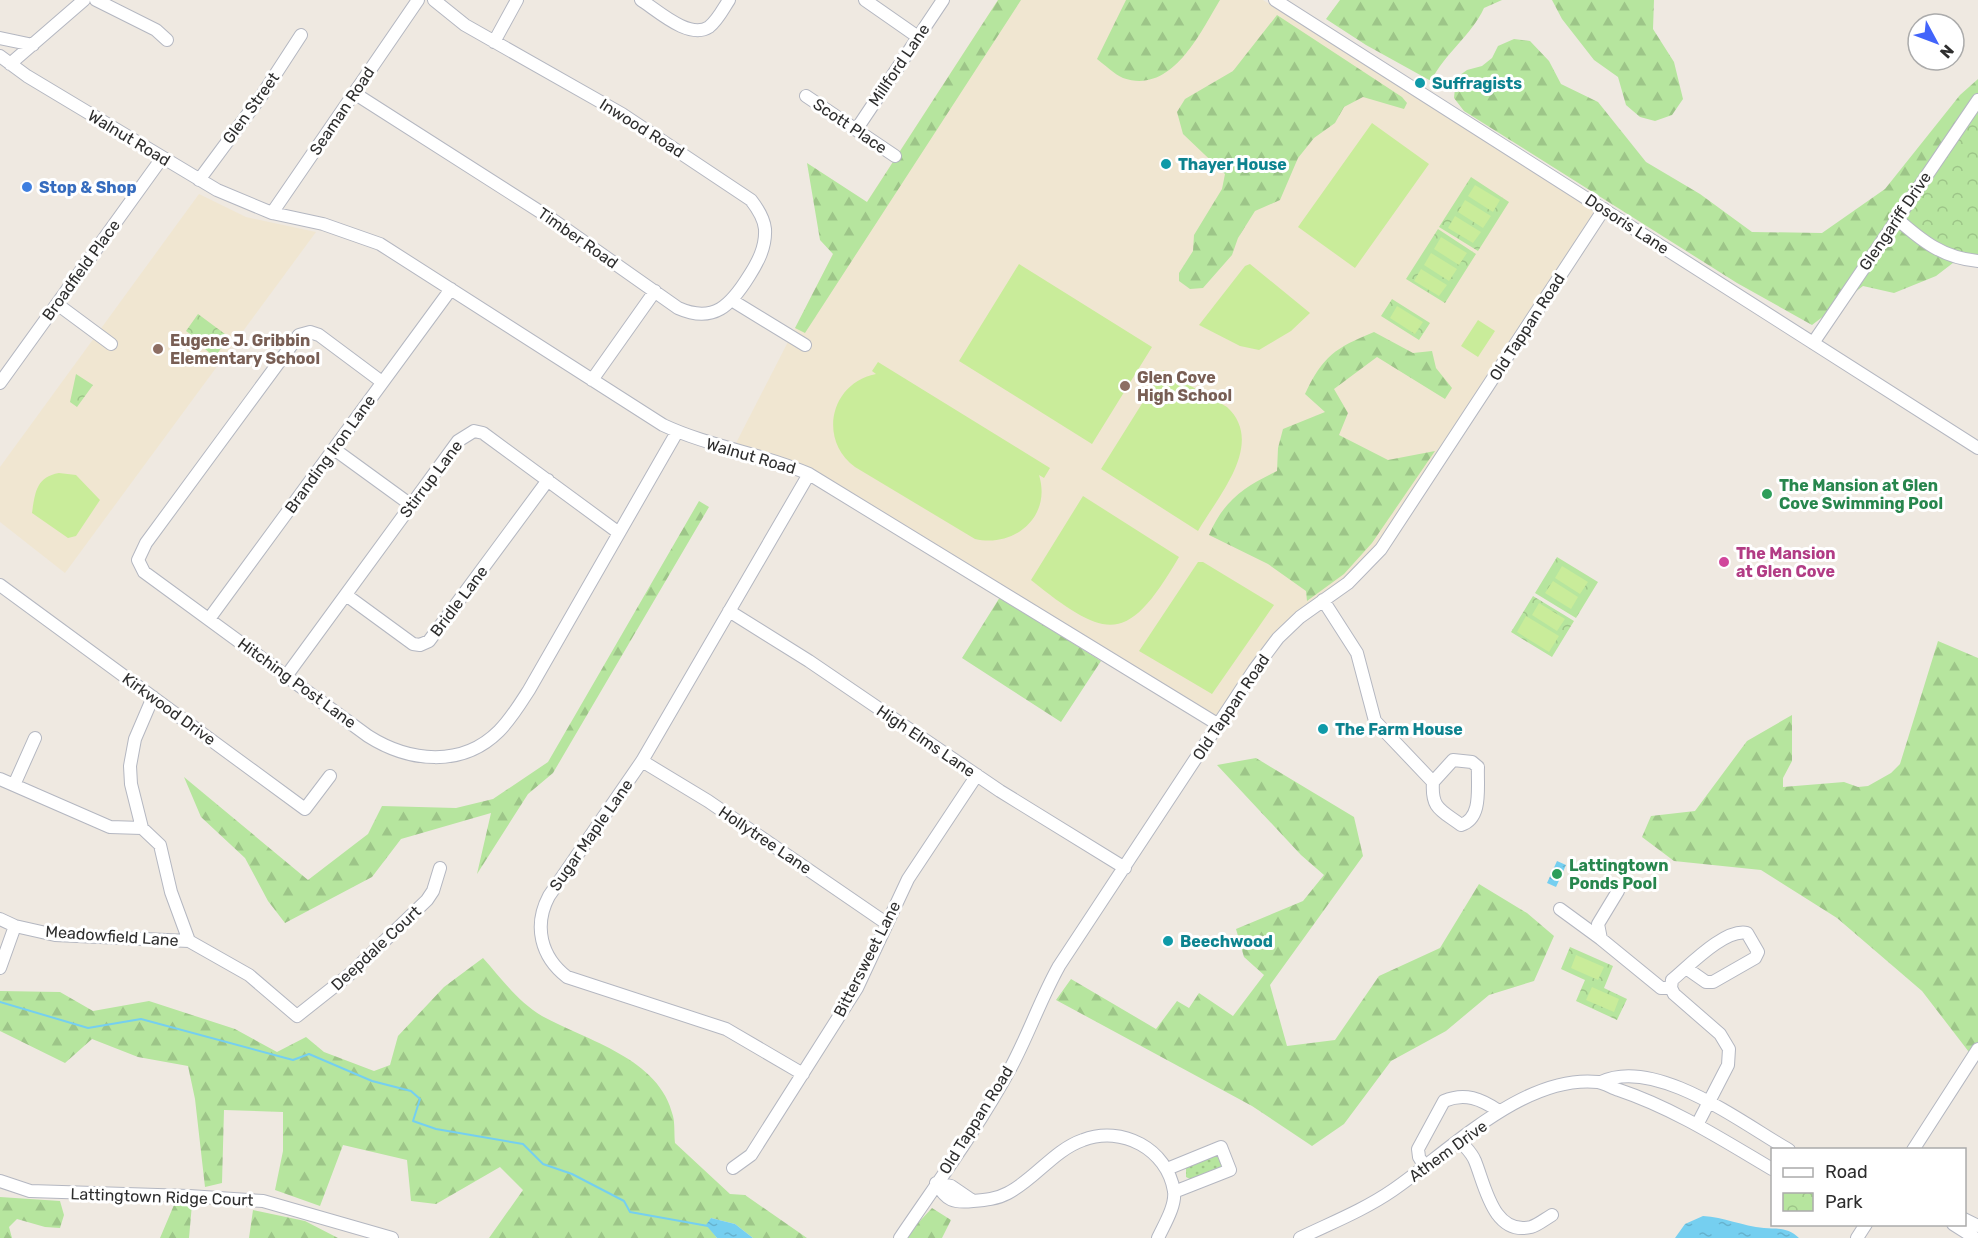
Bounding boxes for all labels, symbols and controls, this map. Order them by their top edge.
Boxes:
north arrow [1906,12,1966,72]
street label: Millford Lane [864,20,934,110]
text: N [1936,41,1958,62]
street label: Seaman Road [306,63,378,159]
street label: Glen Street [219,69,283,147]
place label: Suffragists [1432,74,1522,93]
marker: Suffragists [1413,76,1427,90]
street label: Inwood Road [596,94,688,162]
street label: Scott Place [809,94,891,158]
street label: Walnut Road [84,106,174,170]
place label: Thayer House [1178,155,1287,174]
marker: Thayer House [1159,157,1173,171]
street label: Glengariff Drive [1855,168,1935,274]
place label: Stop & Shop [39,178,137,197]
marker: Stop & Shop [20,180,34,194]
street label: Dosoris Lane [1582,190,1672,258]
street label: Timber Road [534,203,622,273]
street label: Broadfield Place [38,216,124,324]
street label: Old Tappan Road [1485,270,1569,384]
place label: Eugene J. Gribbin Elementary School [170,331,320,368]
marker: Eugene J. Gribbin Elementary School [151,342,165,356]
place label: Glen Cove High School [1137,368,1232,405]
marker: Glen Cove High School [1118,379,1132,393]
street label: Branding Iron Lane [281,391,379,517]
street label: Walnut Road [704,434,798,478]
street label: Stirrup Lane [396,437,466,521]
place label: The Mansion at Glen Cove Swimming Pool [1779,476,1943,513]
marker: The Mansion at Glen Cove Swimming Pool [1760,487,1774,501]
place label: The Mansion at Glen Cove [1736,544,1836,581]
marker: The Mansion at Glen Cove [1717,555,1731,569]
street label: Bridle Lane [426,562,492,640]
street label: Hitching Post Lane [234,634,360,732]
street label: Old Tappan Road [1189,650,1273,764]
street label: Kirkwood Drive [119,669,219,749]
street label: High Elms Lane [873,701,979,781]
place label: The Farm House [1335,720,1463,739]
marker: The Farm House [1316,722,1330,736]
street label: Sugar Maple Lane [545,775,637,894]
street label: Hollytree Lane [715,802,815,878]
place label: Lattingtown Ponds Pool [1569,856,1669,893]
marker: Lattingtown Ponds Pool [1550,867,1564,881]
street label: Bittersweet Lane [830,898,904,1020]
street label: Deepdale Court [327,902,425,994]
street label: Meadowfield Lane [45,922,179,950]
place label: Beechwood [1180,932,1273,951]
marker: Beechwood [1161,934,1175,948]
street label: Old Tappan Road [935,1062,1017,1178]
street label: Athem Drive [1405,1116,1491,1186]
legend [1771,1148,1966,1226]
text: Road [1825,1161,1868,1183]
street label: Lattingtown Ridge Court [70,1184,254,1210]
text: Park [1825,1191,1863,1213]

